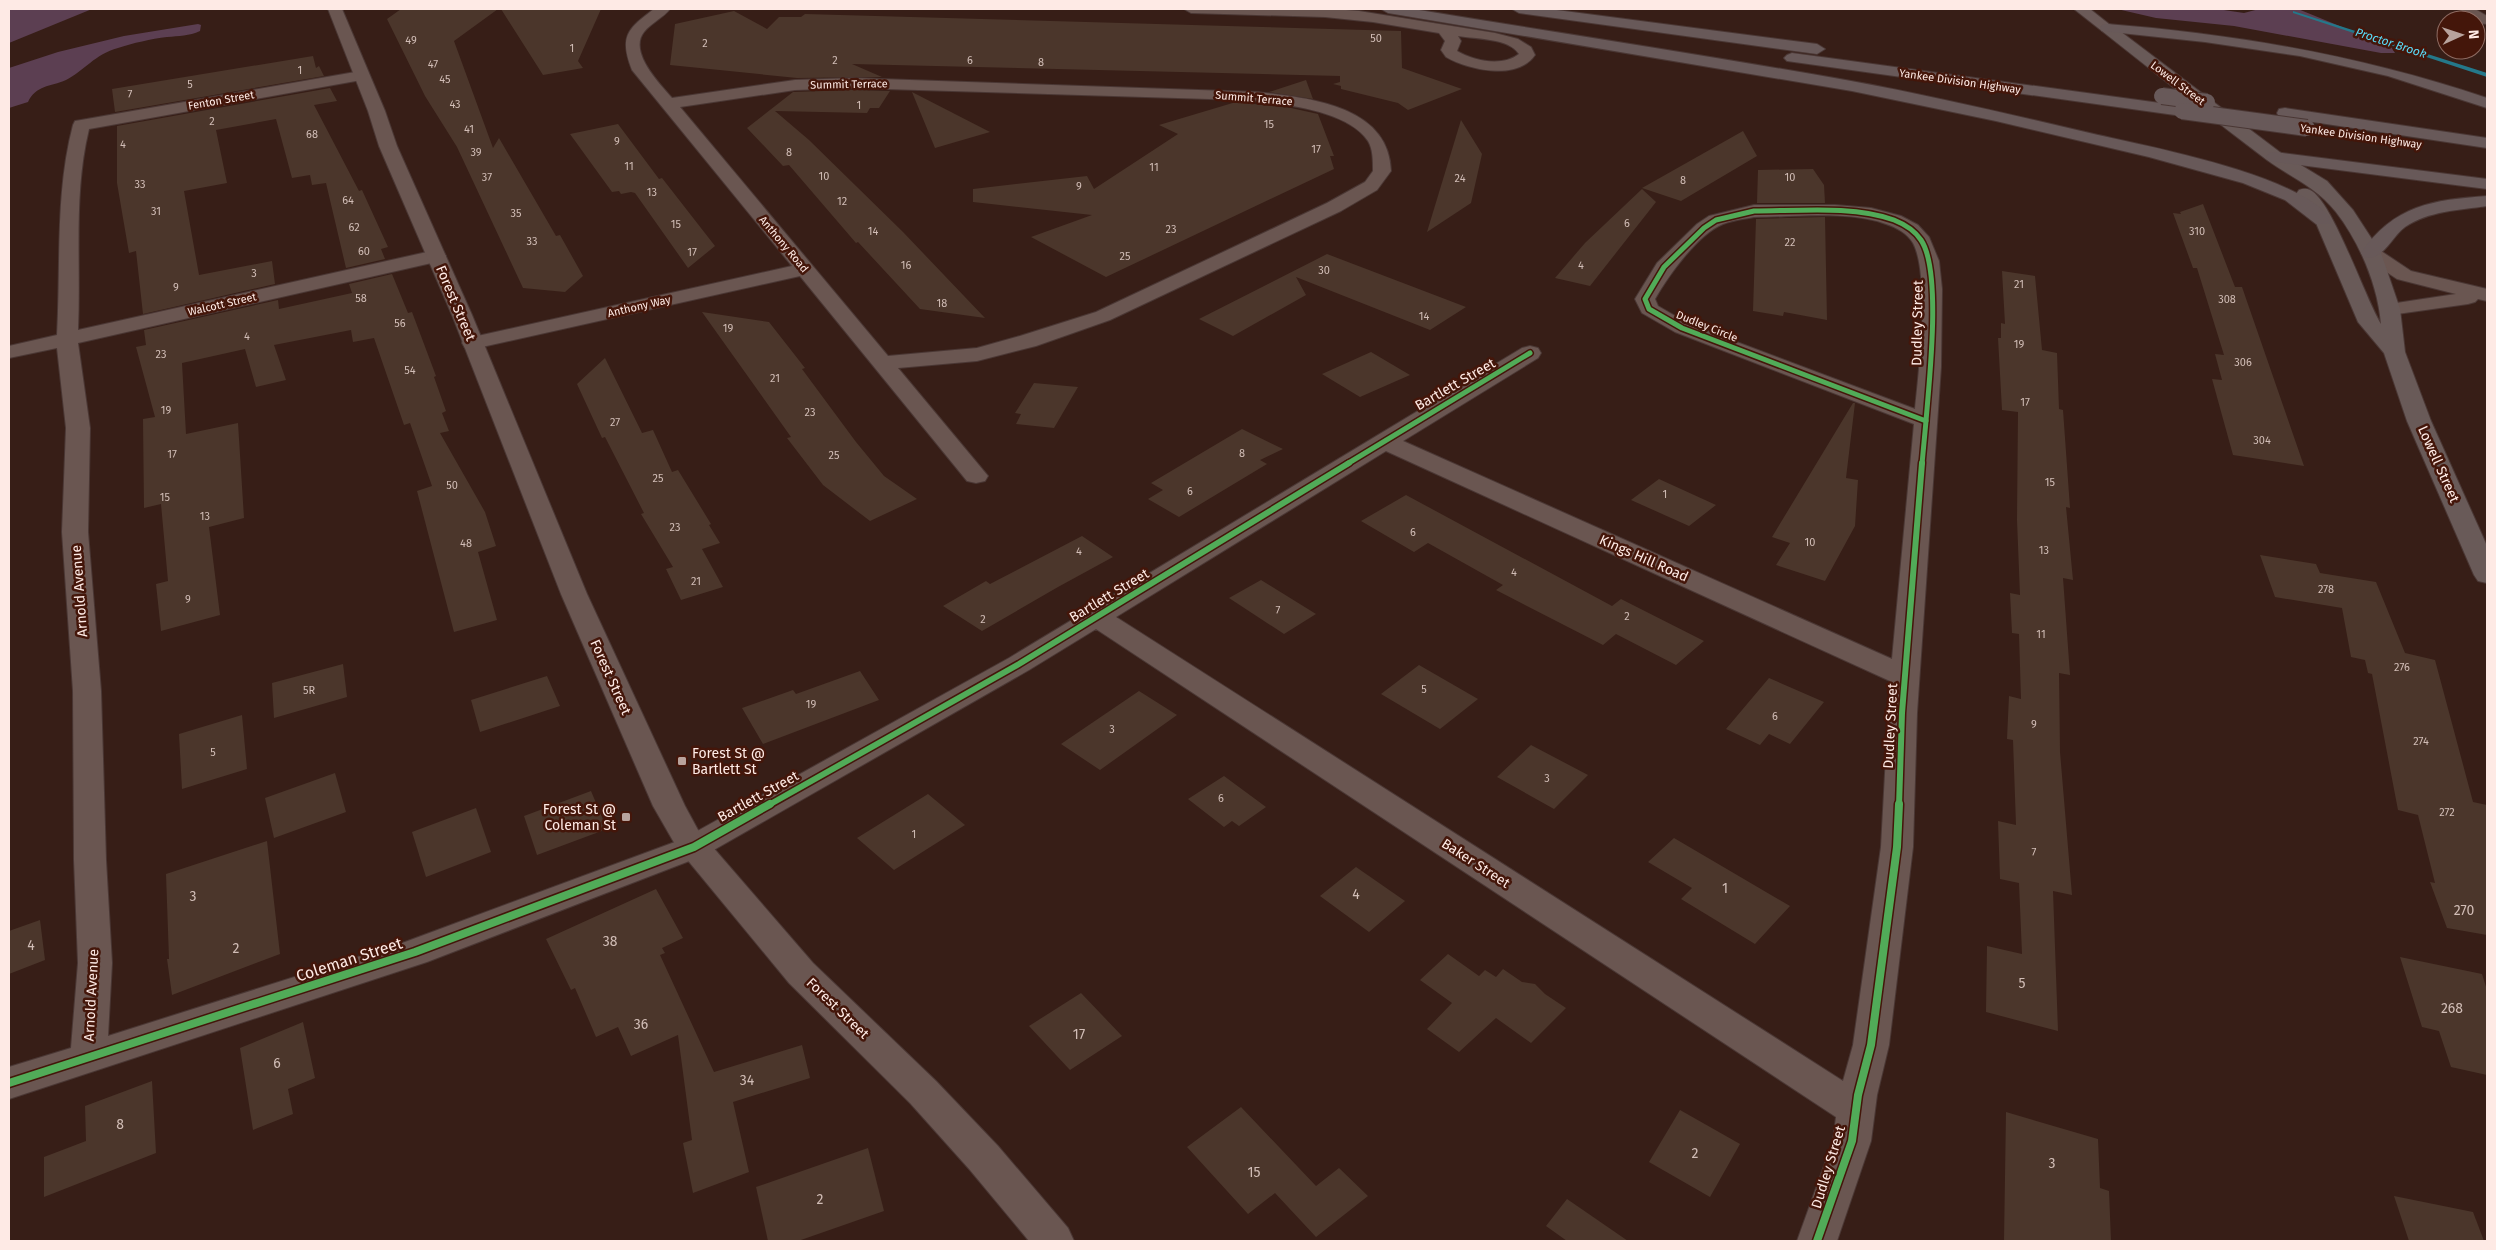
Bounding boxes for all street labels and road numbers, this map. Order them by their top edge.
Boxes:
street label: Lowell Street [2148,59,2207,108]
street label: Yankee Division Highway [1898,67,2022,97]
street label: Summit Terrace [810,77,888,92]
street label: Fenton Street [187,88,255,113]
street label: Summit Terrace [1215,89,1293,108]
street label: Yankee Division Highway [2299,122,2423,152]
street label: Anthony Road [756,213,811,275]
street label: Forest Street [432,263,479,344]
street label: Dudley Street [1908,279,1927,366]
street label: Walcott Street [187,290,258,319]
street label: Anthony Way [606,293,672,320]
street label: Dudley Circle [1674,308,1739,345]
street label: Bartlett Street [1412,354,1499,414]
street label: Lowell Street [2414,423,2463,506]
street label: Kings Hill Road [1597,531,1691,586]
street label: Arnold Avenue [68,544,91,638]
street label: Bartlett Street [1066,565,1153,626]
street label: Forest Street [586,637,635,718]
street label: Dudley Street [1880,682,1901,769]
street label: Bartlett Street [715,767,803,826]
street label: Baker Street [1438,835,1514,892]
street label: Coleman Street [294,933,405,986]
street label: Arnold Avenue [81,948,102,1042]
street label: Forest Street [803,974,873,1043]
street label: Dudley Street [1808,1123,1849,1211]

